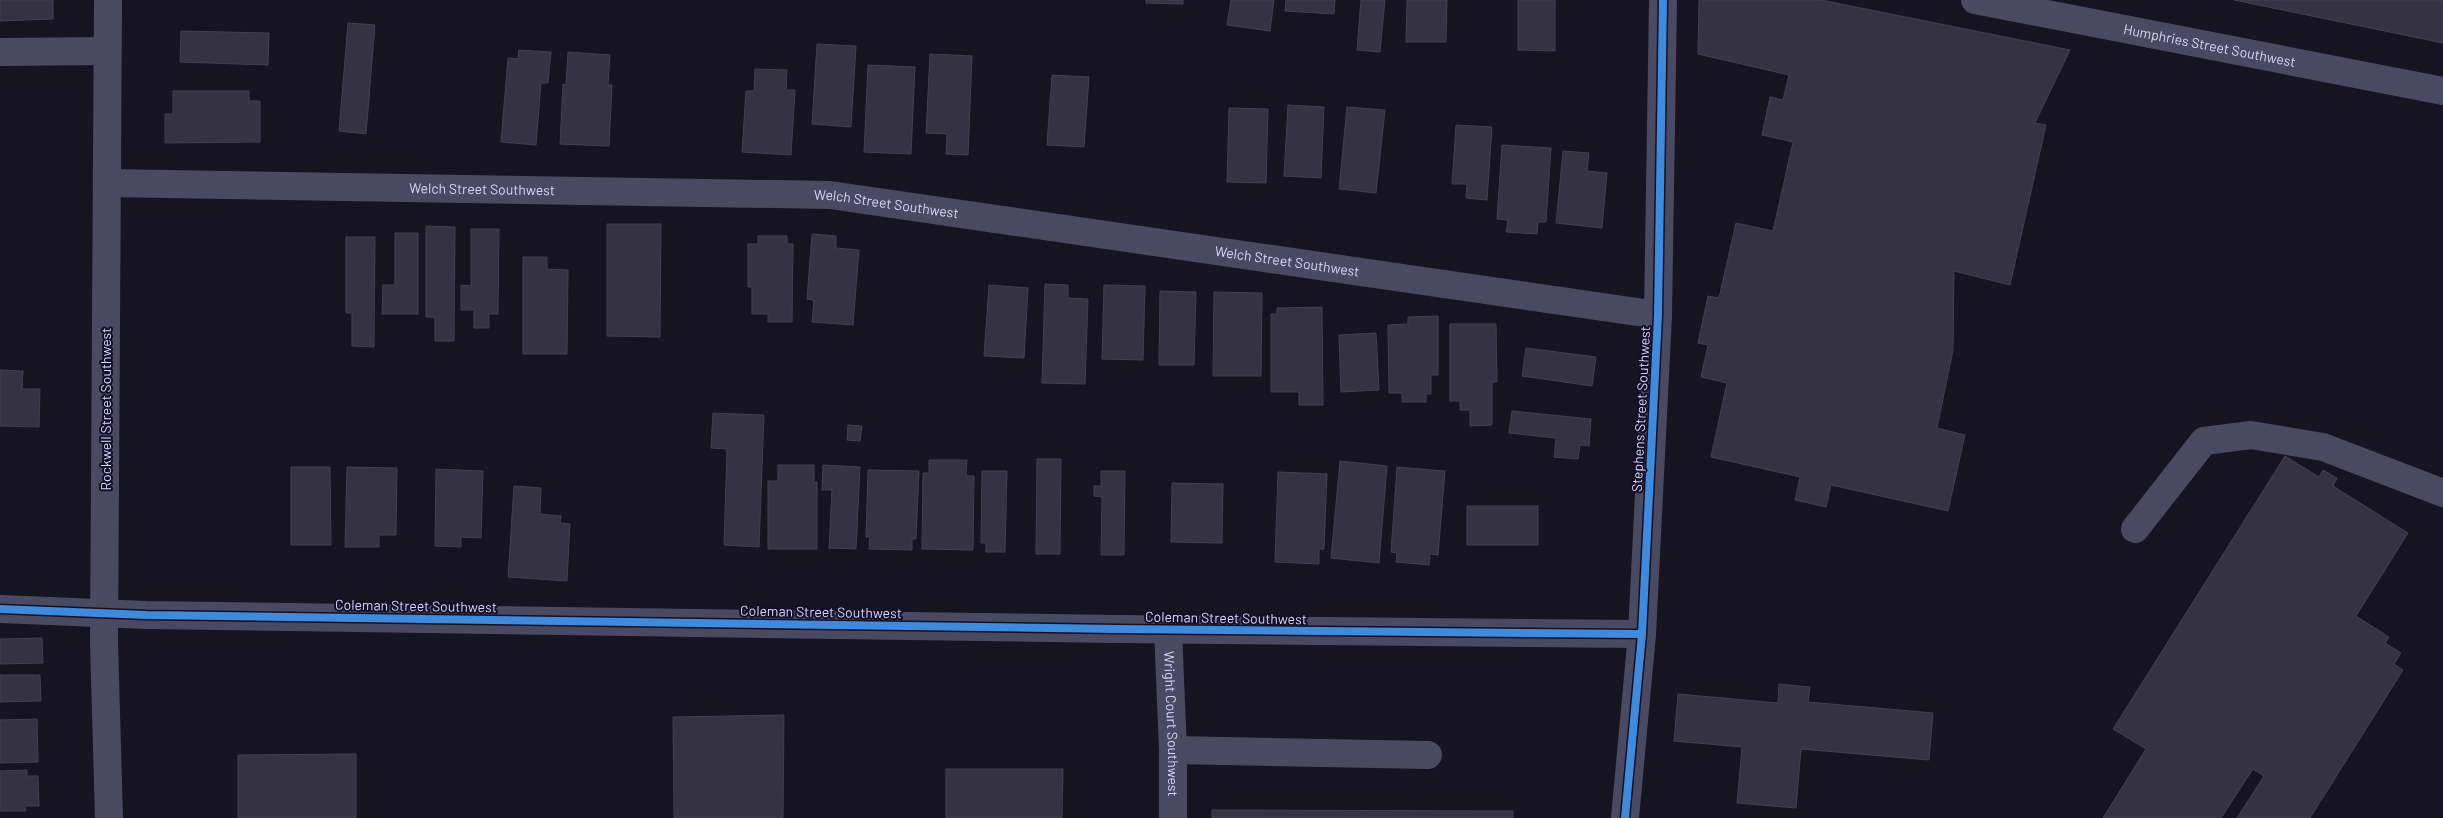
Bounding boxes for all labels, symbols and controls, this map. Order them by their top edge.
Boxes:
street label: Humphries Street Southwest [2122,20,2297,70]
street label: Welch Street Southwest [409,179,555,198]
street label: Welch Street Southwest [814,186,960,222]
street label: Welch Street Southwest [1214,242,1361,280]
street label: Stephens Street Southwest [1628,326,1653,492]
street label: Rockwell Street Southwest [97,328,114,490]
street label: Coleman Street Southwest [335,596,497,615]
street label: Coleman Street Southwest [740,602,902,621]
street label: Coleman Street Southwest [1145,608,1307,627]
street label: Wright Court Southwest [1161,651,1182,797]

